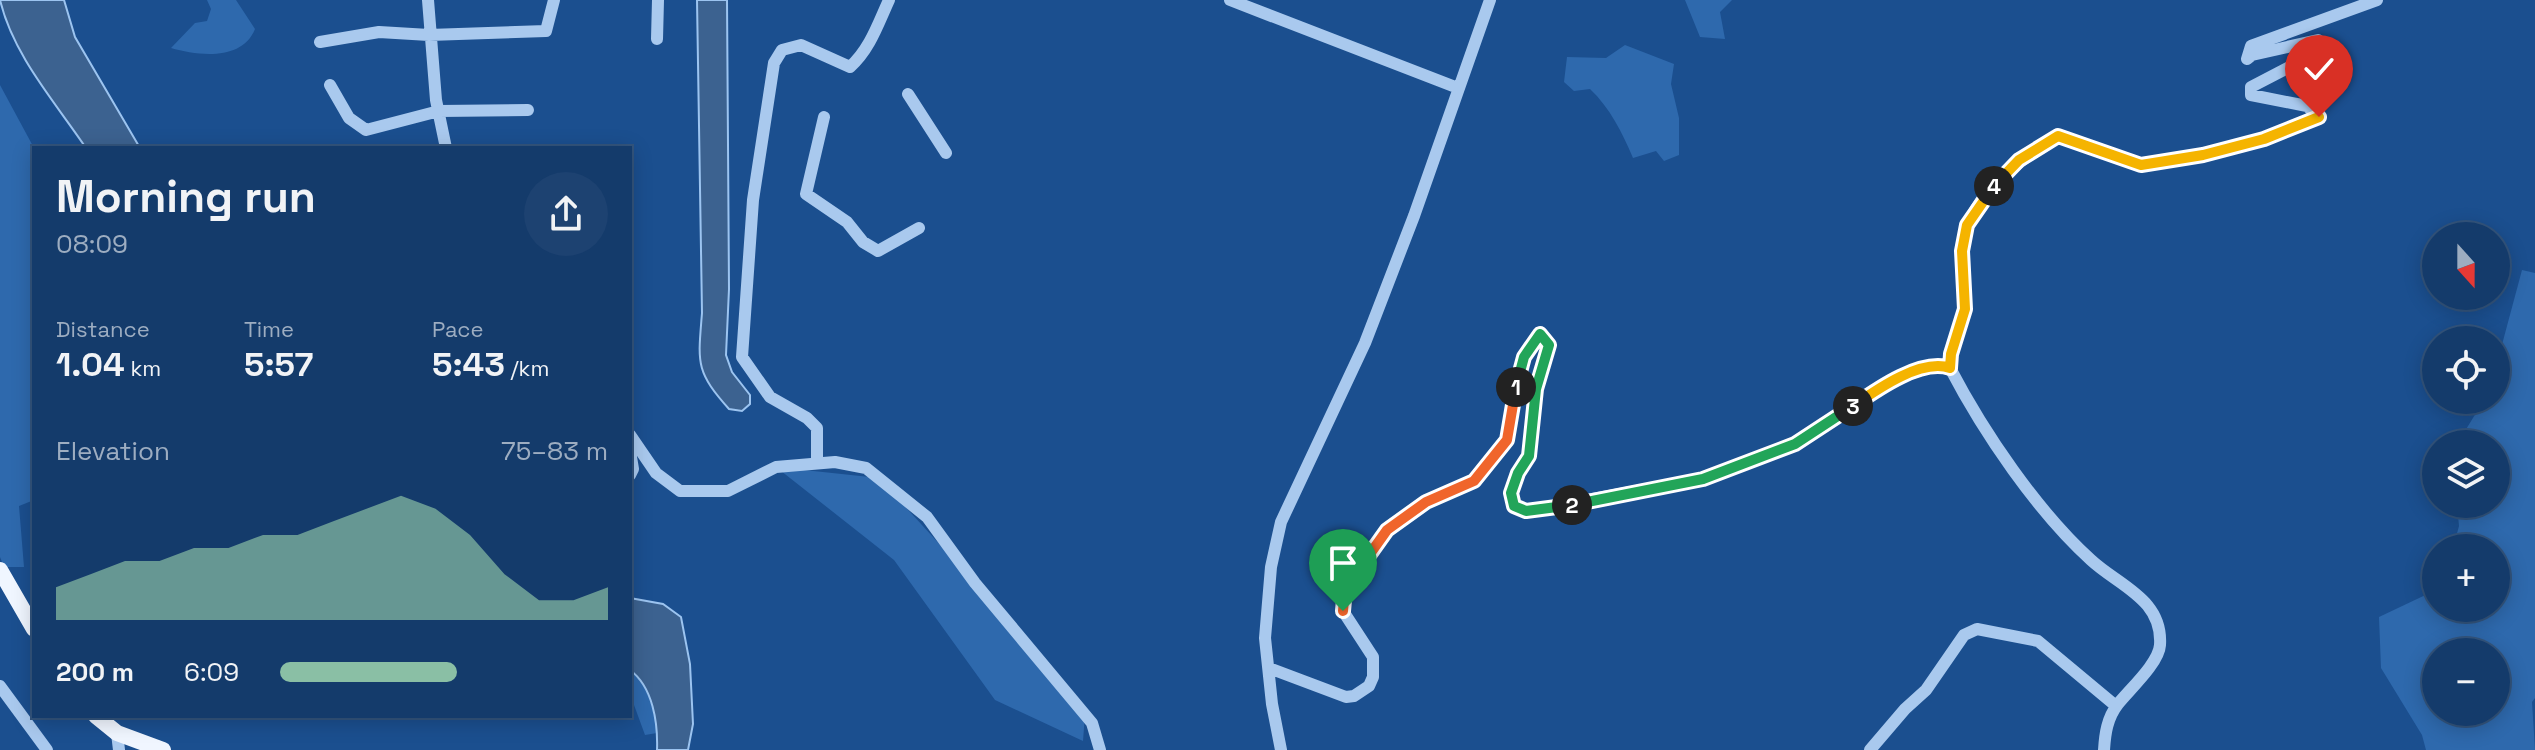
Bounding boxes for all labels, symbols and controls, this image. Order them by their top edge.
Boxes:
pin [2285,35,2353,117]
icon: check [2297,47,2341,91]
pin: 4 [1974,166,2014,206]
text: Morning run [56,169,316,225]
button: share [524,172,608,256]
text: 4 [1987,172,2001,200]
north arrow [2422,222,2510,310]
map controls [2422,222,2510,726]
text: 08:09 [56,227,128,261]
text: Distance [56,315,150,343]
text: Time [244,315,294,343]
text: Pace [432,315,484,343]
button: locate [2422,326,2510,414]
text: 1.04 [56,343,125,386]
text: 5:57 [244,343,313,386]
text: 5:43 [432,343,505,386]
text: km [125,354,161,382]
text: /km [505,354,549,382]
pin: 1 [1496,367,1536,407]
text: 1 [1511,373,1521,401]
pin: 3 [1833,386,1873,426]
text: 3 [1846,392,1860,420]
button: layers [2422,430,2510,518]
text: Elevation [56,434,170,468]
text: 75–83 m [501,434,608,468]
pin: 2 [1552,485,1592,525]
text: 2 [1565,491,1579,519]
pin [1309,529,1377,611]
button: + [2422,534,2510,622]
icon: arrive [1321,541,1365,585]
button: − [2422,638,2510,726]
text: 200 m [56,655,134,689]
text: 6:09 [184,655,239,689]

